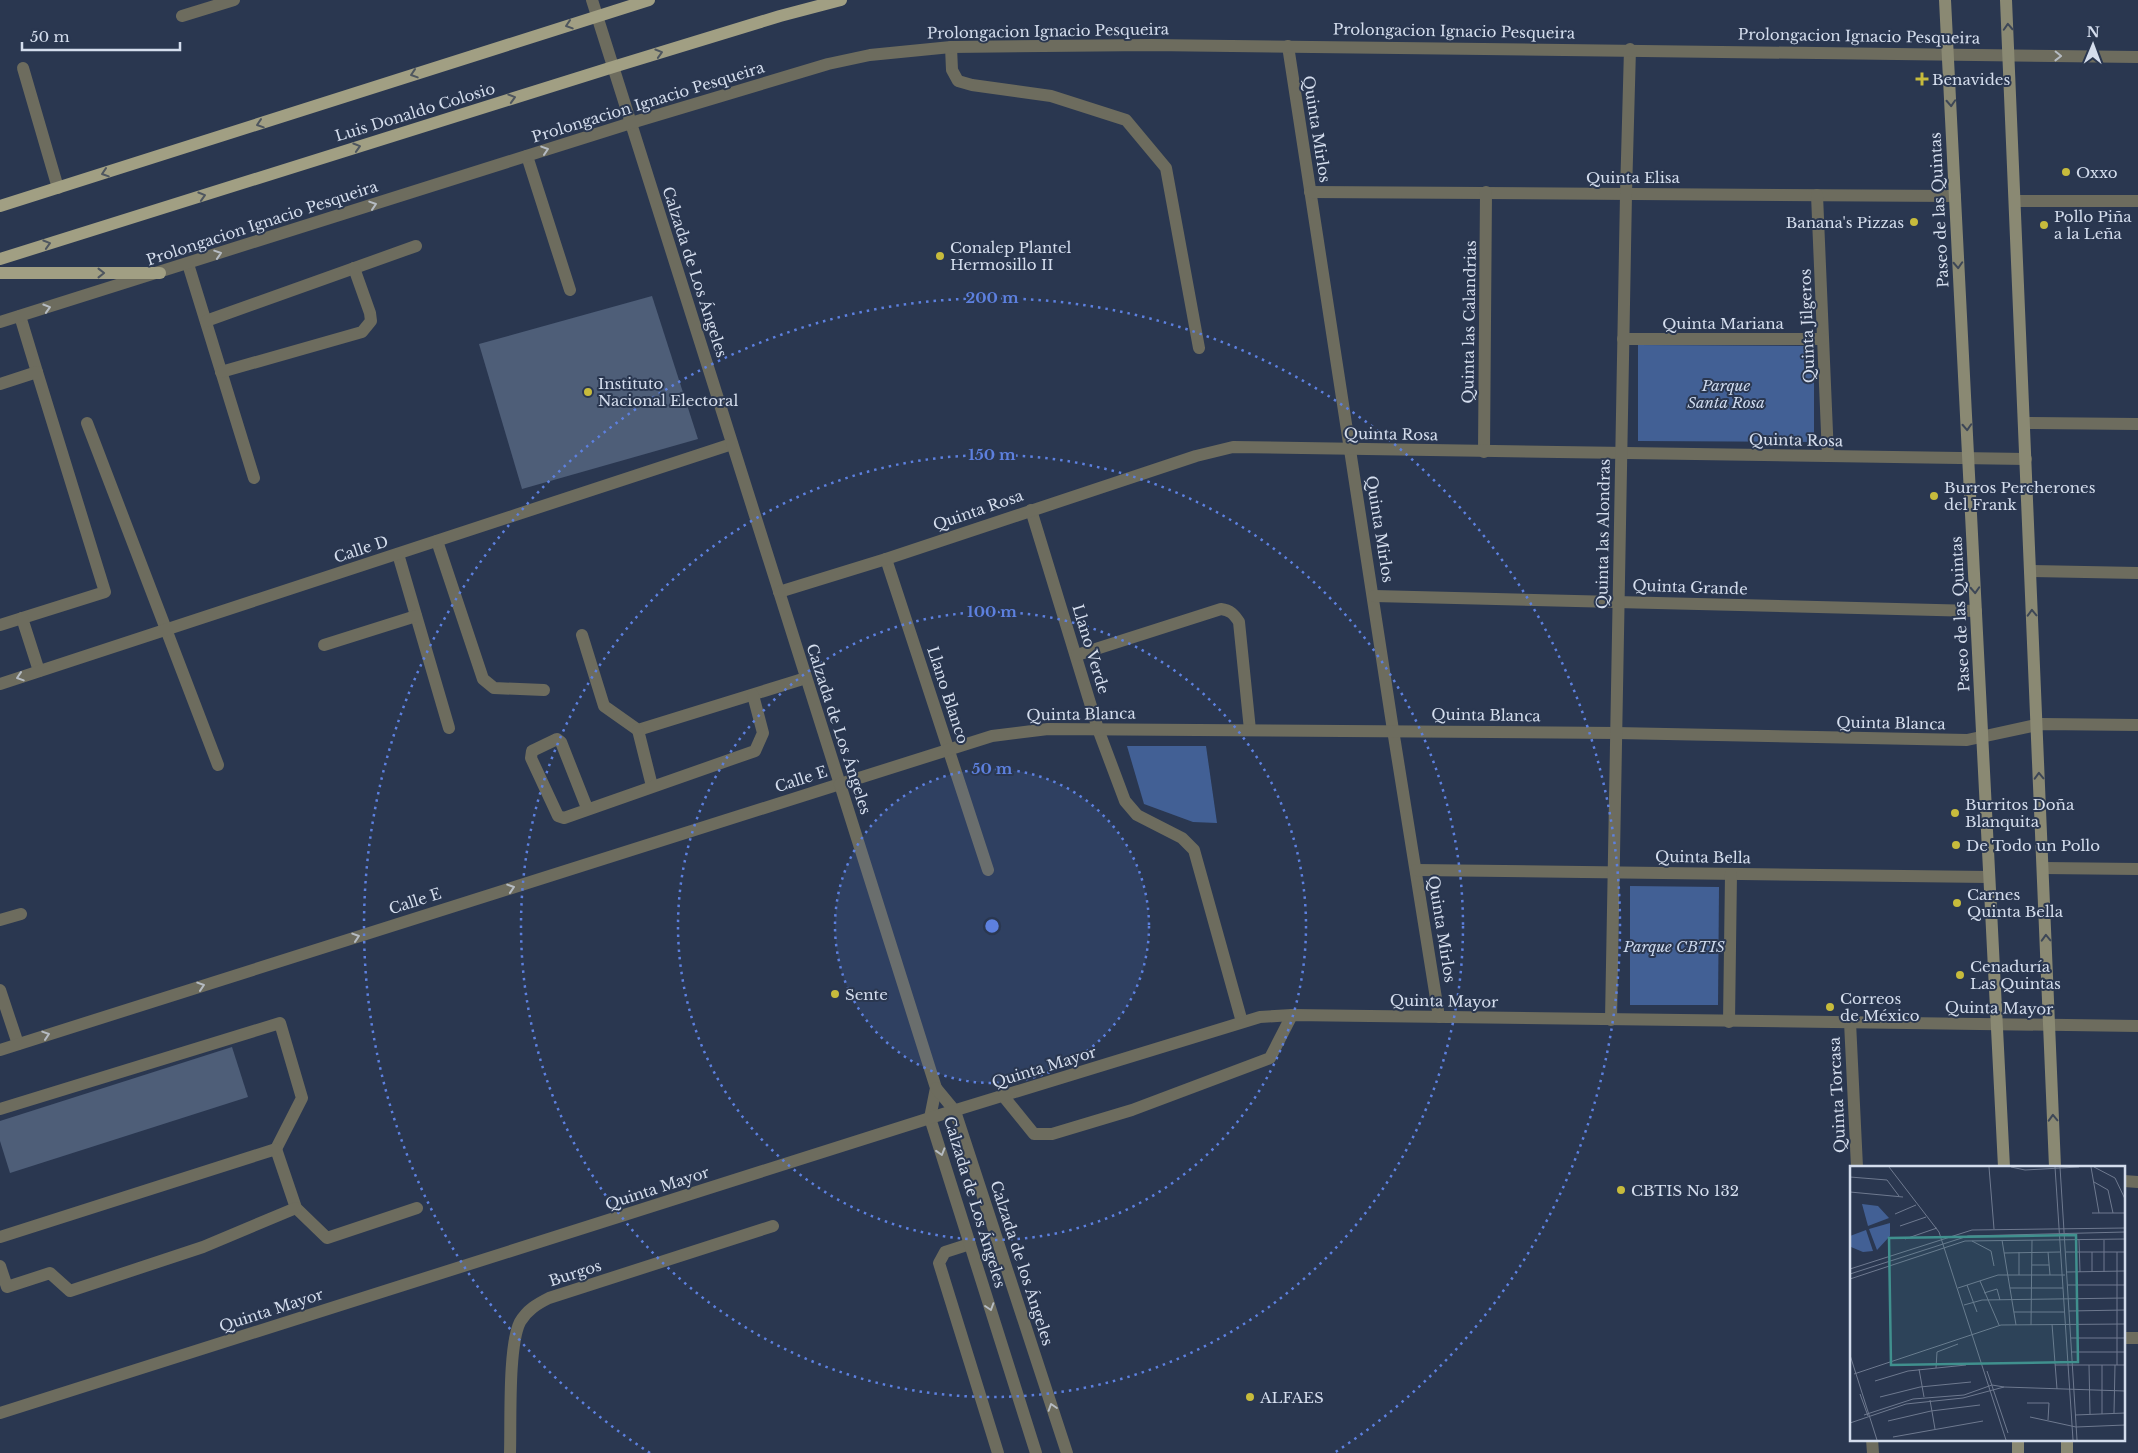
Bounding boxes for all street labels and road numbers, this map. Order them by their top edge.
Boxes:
street label: Prolongacion Ignacio Pesqueira [927,19,1170,43]
street label: Prolongacion Ignacio Pesqueira [1333,19,1576,43]
street label: Prolongacion Ignacio Pesqueira [1738,24,1981,48]
street label: Prolongacion Ignacio Pesqueira [529,57,767,146]
street label: Quinta Mirlos [1299,74,1335,184]
street label: Luis Donaldo Colosio [333,79,497,145]
street label: Paseo de las Quintas [1925,132,1953,288]
street label: Quinta Elisa [1586,168,1681,187]
street label: Prolongacion Ignacio Pesqueira [144,176,381,269]
street label: Calzada de Los Ángeles [658,184,732,360]
street label: Quinta las Calandrias [1458,240,1480,404]
street label: Quinta Jilgeros [1795,268,1818,384]
street label: Quinta Mariana [1662,314,1785,333]
street label: Quinta Rosa [1344,424,1439,444]
street label: Quinta Rosa [1749,430,1844,450]
street label: Quinta las Alondras [1592,458,1614,609]
street label: Quinta Mirlos [1362,474,1398,584]
street label: Quinta Rosa [930,485,1026,534]
street label: Calle D [331,531,391,567]
street label: Paseo de las Quintas [1946,536,1974,692]
street label: Quinta Grande [1632,575,1748,599]
street label: Llano Verde [1068,602,1114,696]
street label: Calzada de Los Ángeles [802,641,876,817]
street label: Llano Blanco [923,644,973,746]
street label: Quinta Blanca [1026,704,1136,724]
street label: Quinta Blanca [1431,705,1541,725]
street label: Quinta Blanca [1836,713,1946,733]
street label: Calle E [772,762,830,796]
street label: Quinta Bella [1655,847,1752,867]
street label: Quinta Mirlos [1424,874,1460,984]
street label: Calle E [386,884,444,918]
street label: Quinta Mayor [1390,991,1499,1011]
street label: Quinta Mayor [1945,998,2054,1018]
street label: Quinta Torcasa [1824,1036,1850,1153]
street label: Quinta Mayor [989,1042,1099,1092]
street label: Calzada de Los Ángeles [940,1114,1010,1290]
street label: Quinta Mayor [603,1162,712,1214]
street label: Calzada de los Ángeles [986,1178,1058,1348]
street label: Burgos [546,1256,604,1290]
street label: Quinta Mayor [217,1284,326,1336]

